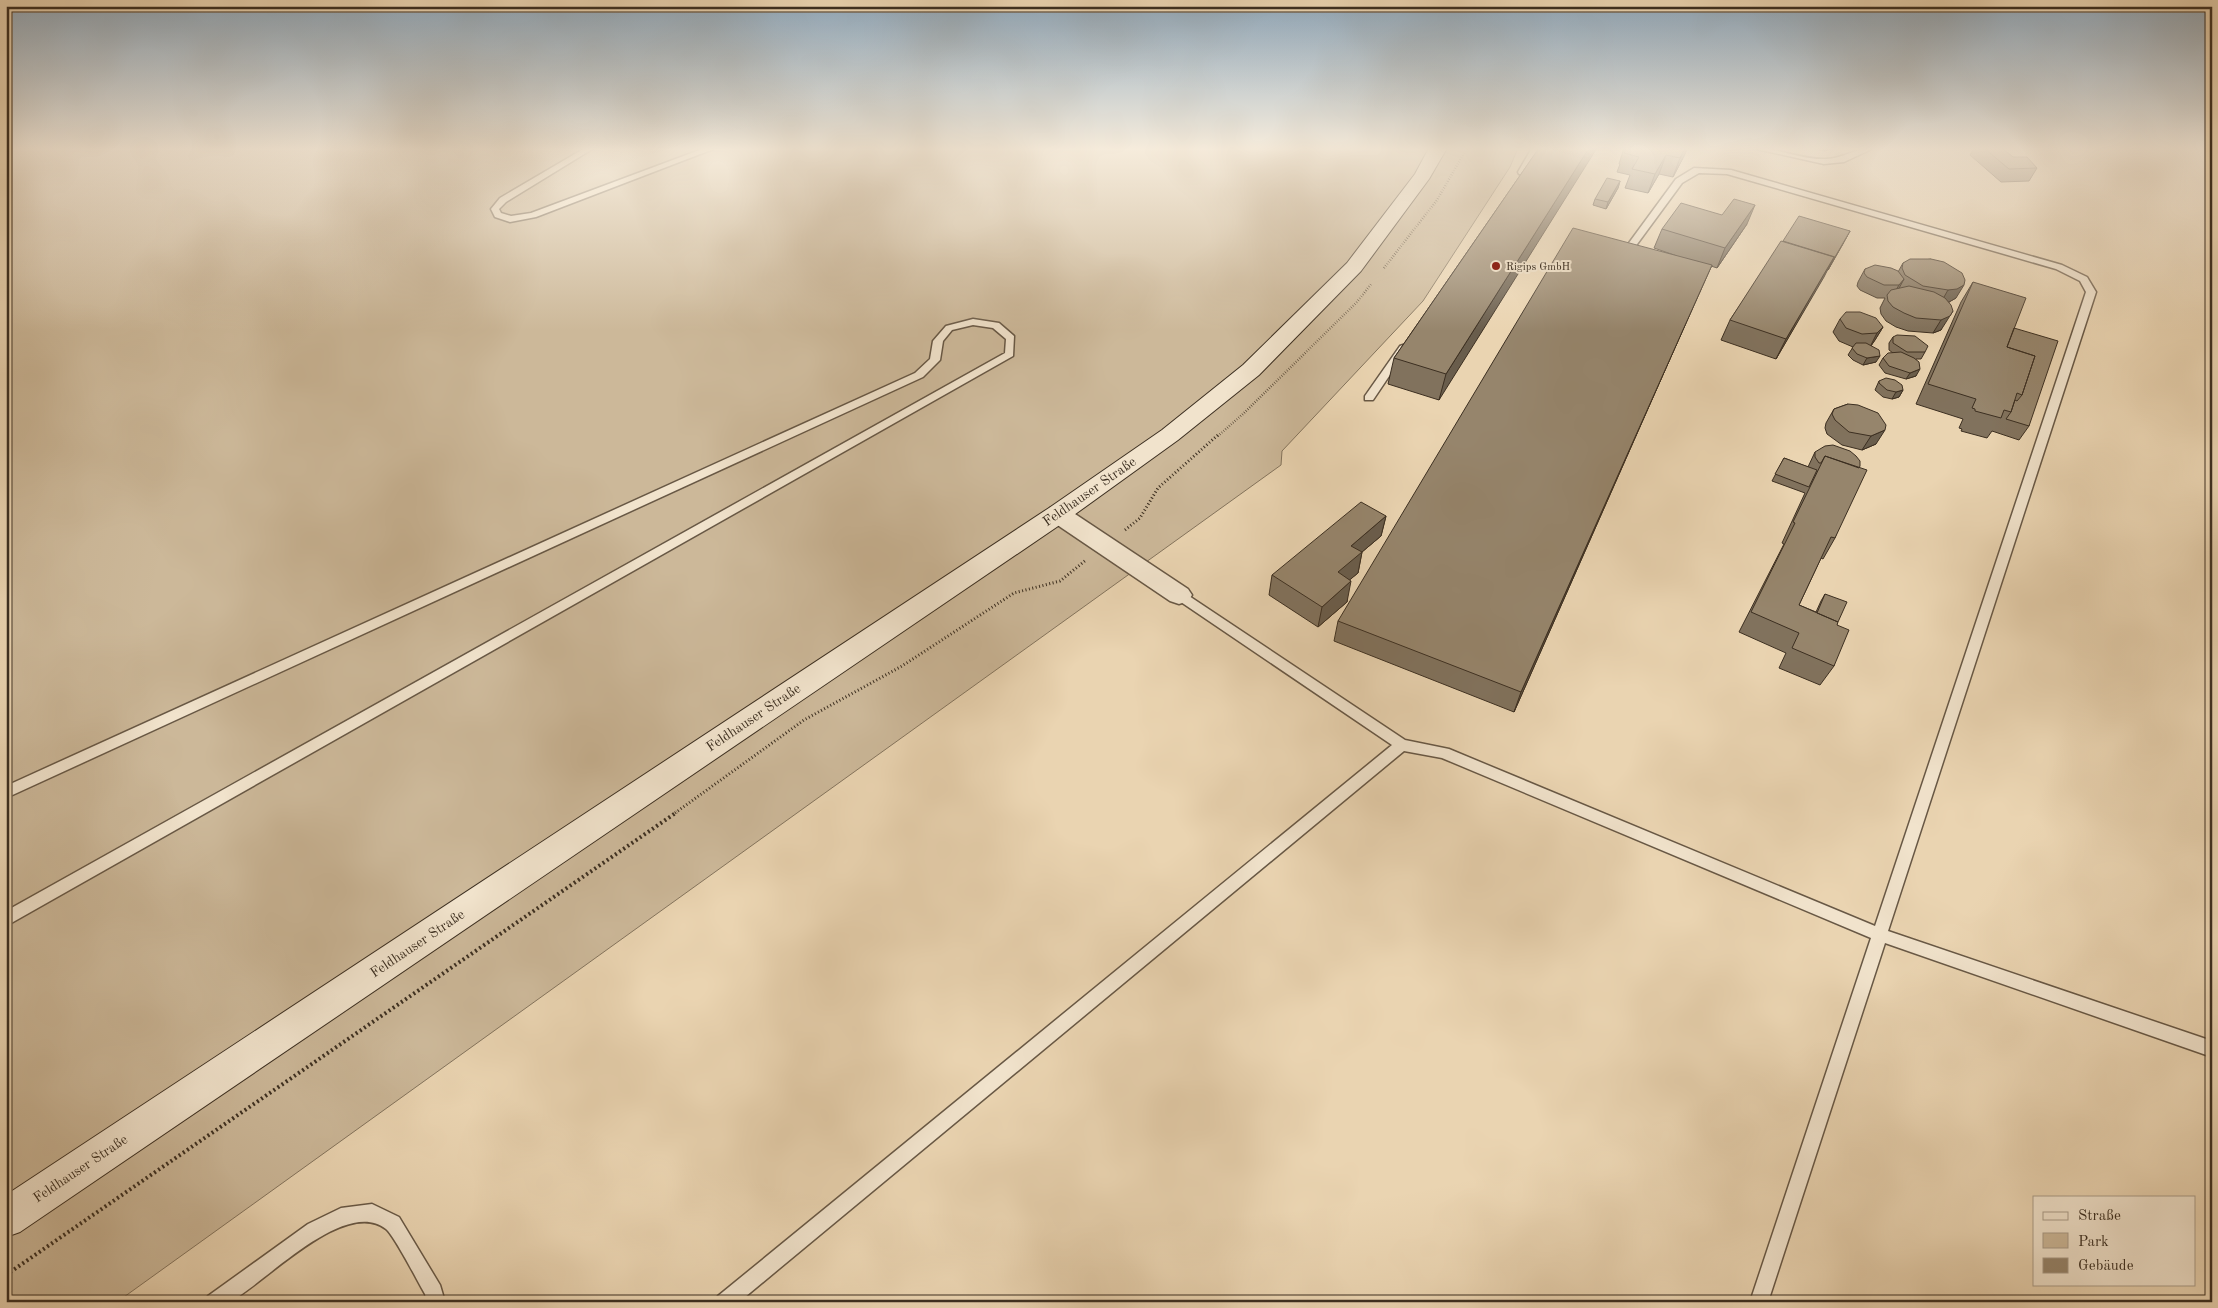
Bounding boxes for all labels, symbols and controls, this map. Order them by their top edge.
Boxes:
marker: Rigips GmbH [1490,260,1502,272]
place label: Rigips GmbH [1506,262,1571,273]
street label: Feldhauser Straße [1040,454,1139,529]
street label: Feldhauser Straße [704,681,803,754]
street label: Feldhauser Straße [368,907,467,980]
street label: Feldhauser Straße [31,1132,130,1205]
legend [2033,1196,2196,1286]
text: Straße [2078,1209,2121,1224]
text: Park [2078,1235,2109,1250]
text: Gebäude [2078,1259,2134,1274]

